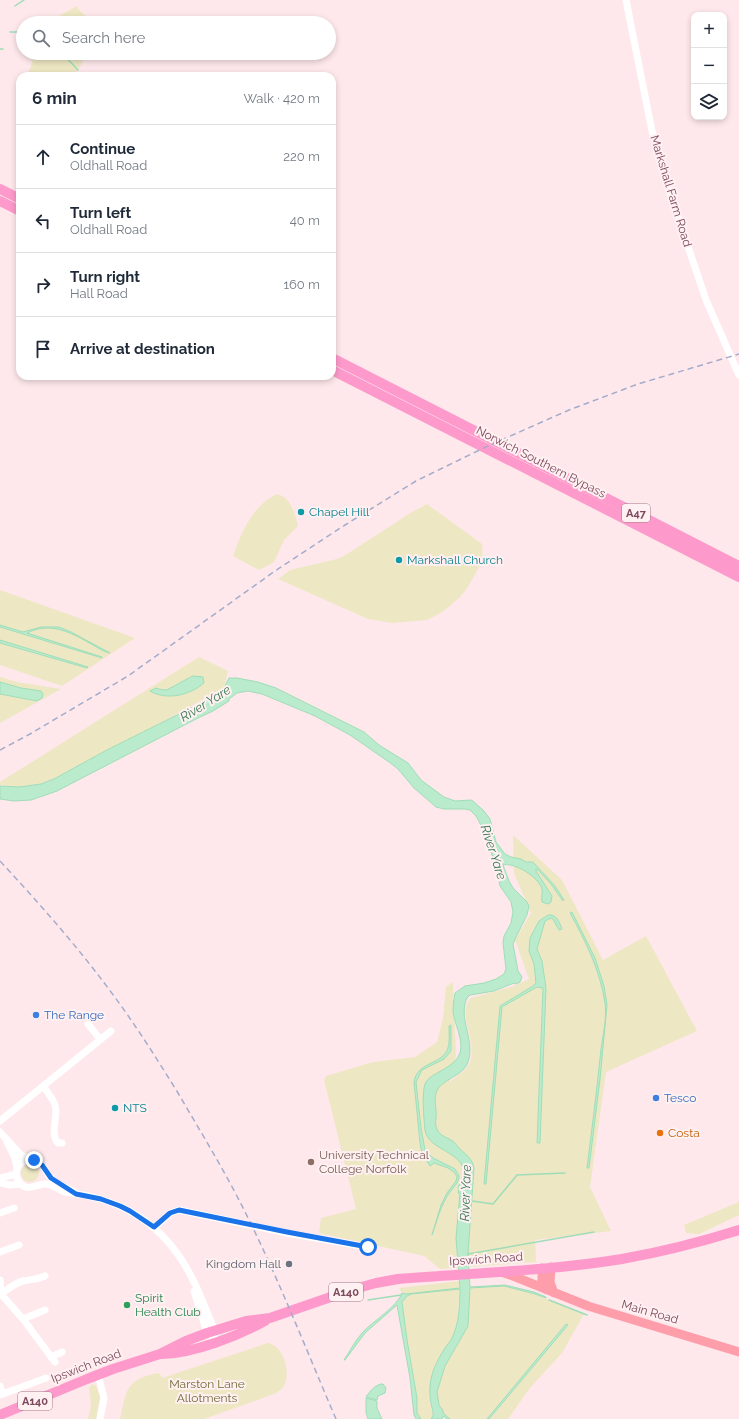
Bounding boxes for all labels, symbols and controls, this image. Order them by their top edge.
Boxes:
map controls [691,12,727,120]
button: + [691,12,727,48]
search box [16,16,336,60]
icon: search [30,27,52,49]
text: Search here [62,29,145,47]
button: − [691,48,727,84]
button: layers [691,84,727,120]
text: 6 min [32,88,77,108]
text: Walk · 420 m [243,91,320,106]
street label: Markshall Farm Road [647,133,695,249]
text: Continue [70,140,135,158]
icon: ahead [32,146,54,168]
text: 220 m [283,149,320,164]
text: Oldhall Road [70,158,147,173]
text: Turn left [70,204,131,222]
icon: left [32,210,54,232]
text: 40 m [290,213,320,228]
text: Oldhall Road [70,222,147,237]
text: Turn right [70,268,140,286]
icon: right [32,274,54,296]
text: 160 m [283,277,320,292]
text: Hall Road [70,286,128,301]
icon: arrive [32,338,54,360]
text: Arrive at destination [70,340,215,358]
street label: Norwich Southern Bypass [474,423,608,501]
road number: A47 [622,504,650,522]
place label: Chapel Hill [309,505,370,519]
marker: Chapel Hill [296,507,306,517]
place label: Markshall Church [407,553,503,567]
marker: Markshall Church [394,555,404,565]
water label: River Yare [177,682,233,725]
water label: River Yare [478,823,509,882]
place label: The Range [44,1008,104,1022]
marker: The Range [31,1010,41,1020]
place label: Tesco [664,1091,697,1105]
marker: Tesco [651,1093,661,1103]
place label: NTS [123,1101,147,1115]
marker: NTS [110,1103,120,1113]
place label: Costa [668,1126,700,1140]
marker: Costa [655,1128,665,1138]
place label: University Technical College Norfolk [319,1148,430,1176]
route end [25,1151,43,1169]
marker: University Technical College Norfolk [306,1157,316,1167]
water label: River Yare [457,1164,474,1222]
route start [359,1238,377,1256]
street label: Ipswich Road [449,1249,523,1269]
place label: Kingdom Hall [206,1257,282,1271]
marker: Kingdom Hall [284,1259,294,1269]
road number: A140 [329,1283,363,1301]
place label: Spirit Health Club [135,1291,201,1319]
street label: Main Road [620,1297,680,1327]
marker: Spirit Health Club [122,1300,132,1310]
street label: Ipswich Road [49,1346,123,1386]
park label: Marston Lane Allotments [169,1377,245,1405]
road number: A140 [18,1392,52,1410]

